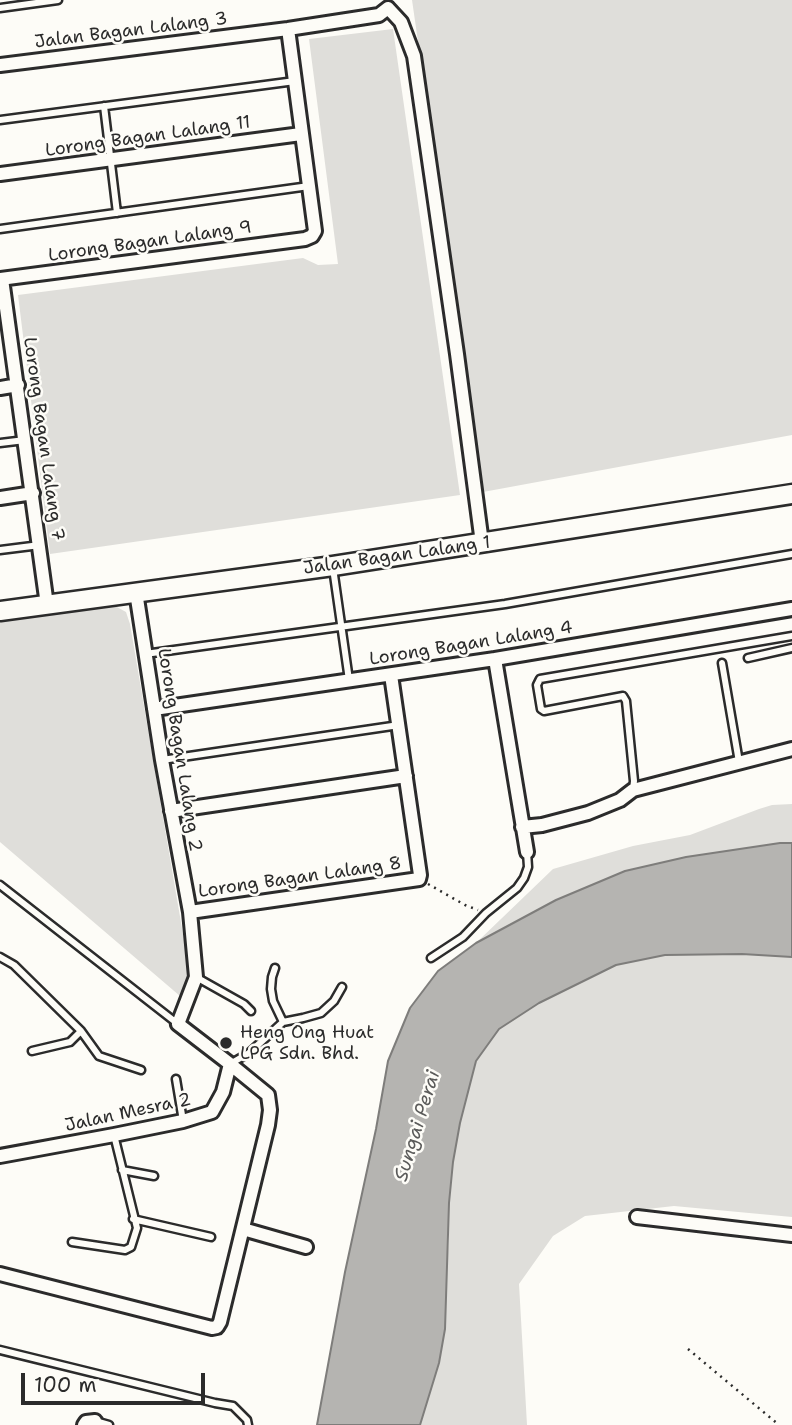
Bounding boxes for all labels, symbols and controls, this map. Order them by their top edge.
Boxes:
street label: Jalan Bagan Lalang 3 [33,8,229,54]
street label: Lorong Bagan Lalang 11 [44,112,252,162]
street label: Lorong Bagan Lalang 9 [47,217,253,267]
street label: Lorong Bagan Lalang 7 [18,336,68,542]
street label: Jalan Bagan Lalang 1 [302,532,492,580]
street label: Lorong Bagan Lalang 4 [368,617,574,671]
street label: Lorong Bagan Lalang 2 [152,647,206,853]
street label: Lorong Bagan Lalang 8 [197,853,403,903]
place label: Heng Ong Huat LPG Sdn. Bhd. [240,1022,374,1064]
marker: Heng Ong Huat LPG Sdn. Bhd. [218,1035,234,1051]
water label: Sungai Perai [390,1068,446,1184]
street label: Jalan Mesra 2 [63,1089,193,1137]
scale bar [24,1358,208,1402]
text: 100 m [34,1371,97,1399]

